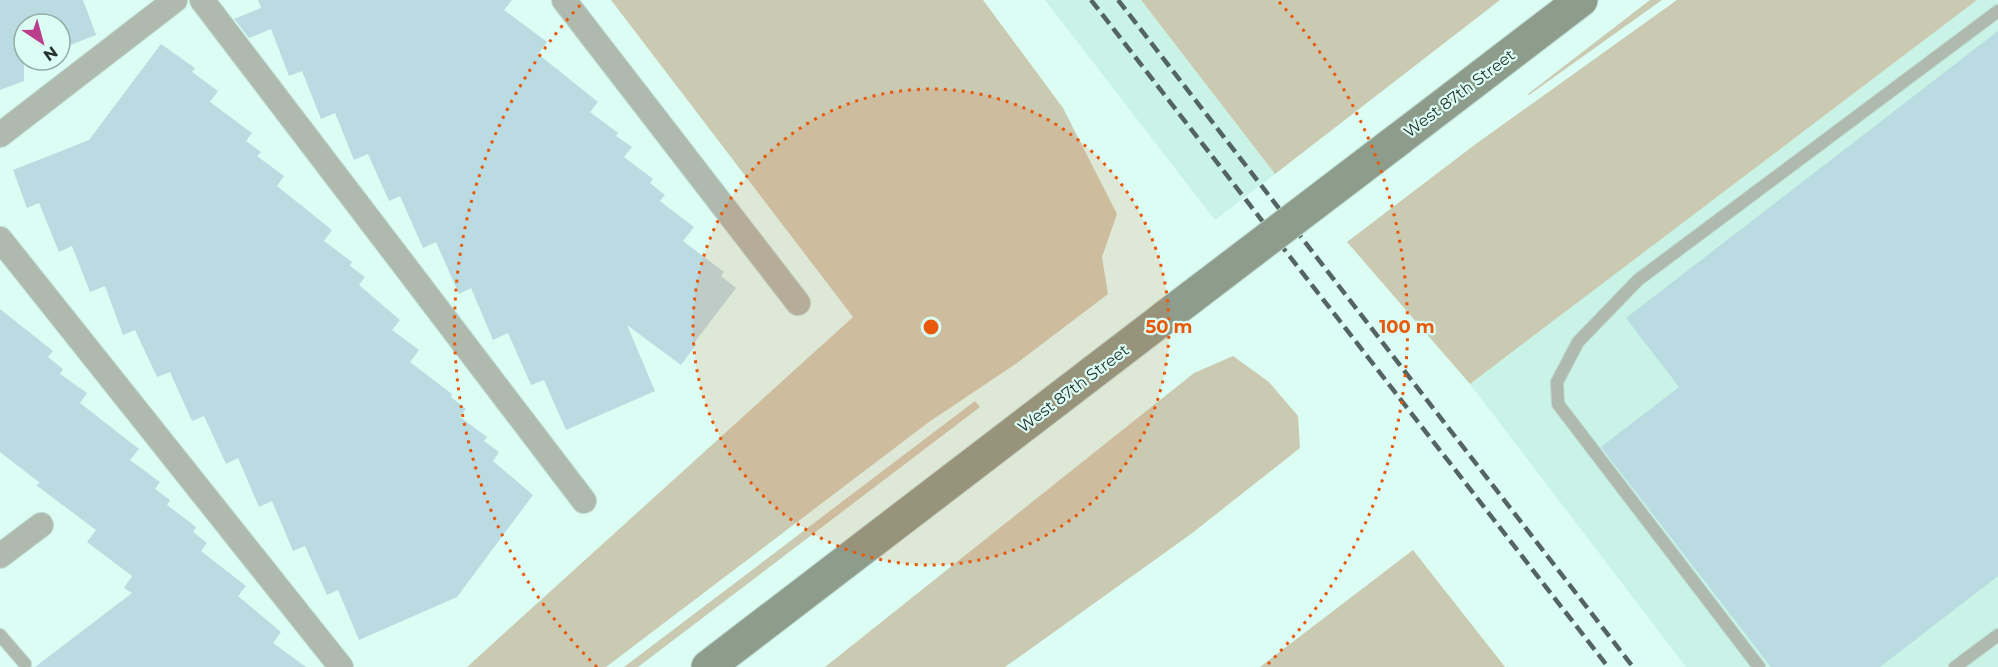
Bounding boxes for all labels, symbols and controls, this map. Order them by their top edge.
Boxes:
north arrow [12,12,72,72]
text: N [40,42,61,65]
street label: West 87th Street [1400,45,1519,141]
text: 50 m [1146,316,1192,338]
text: 100 m [1379,316,1435,338]
centre of rings [921,317,941,337]
street label: West 87th Street [1014,340,1133,436]

